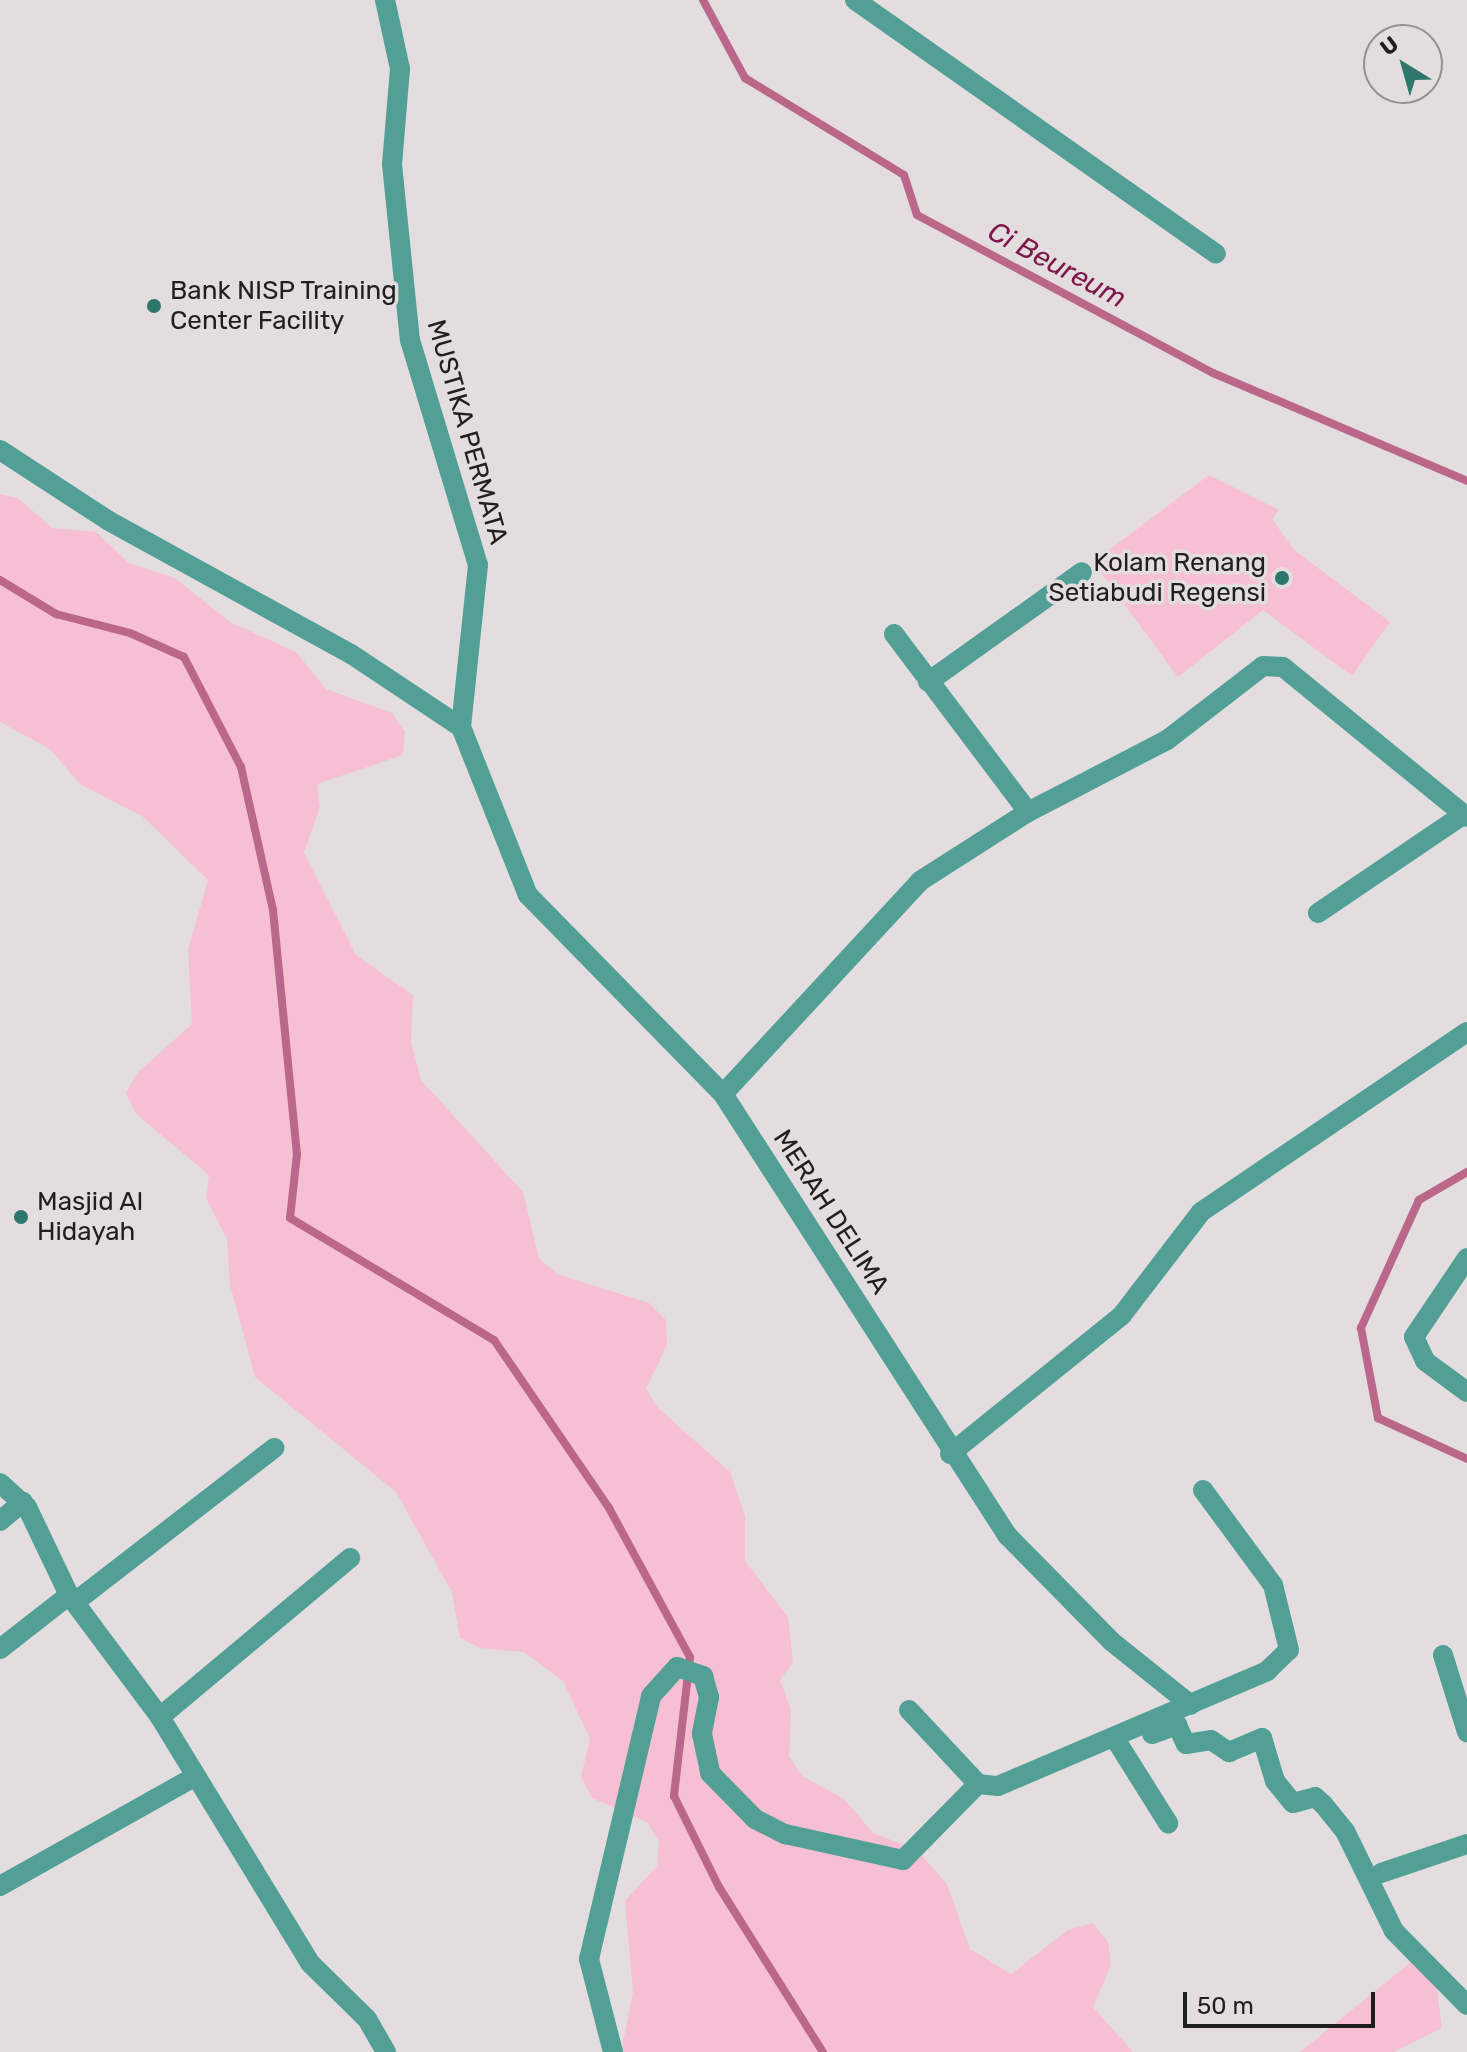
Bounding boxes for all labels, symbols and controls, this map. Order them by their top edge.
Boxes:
north arrow [1363,24,1443,104]
text: U [1375,30,1404,62]
water label: Ci Beureum [982,215,1132,315]
place label: Bank NISP Training Center Facility [170,275,398,336]
marker: Bank NISP Training Center Facility [145,297,163,315]
street label: MUSTIKA PERMATA [420,316,514,548]
place label: Kolam Renang Setiabudi Regensi [1048,547,1266,608]
marker: Kolam Renang Setiabudi Regensi [1273,569,1291,587]
street label: MERAH DELIMA [766,1124,896,1300]
place label: Masjid Al Hidayah [37,1186,144,1248]
marker: Masjid Al Hidayah [12,1208,30,1226]
scale bar [1187,1976,1379,2026]
text: 50 m [1197,1992,1254,2020]

